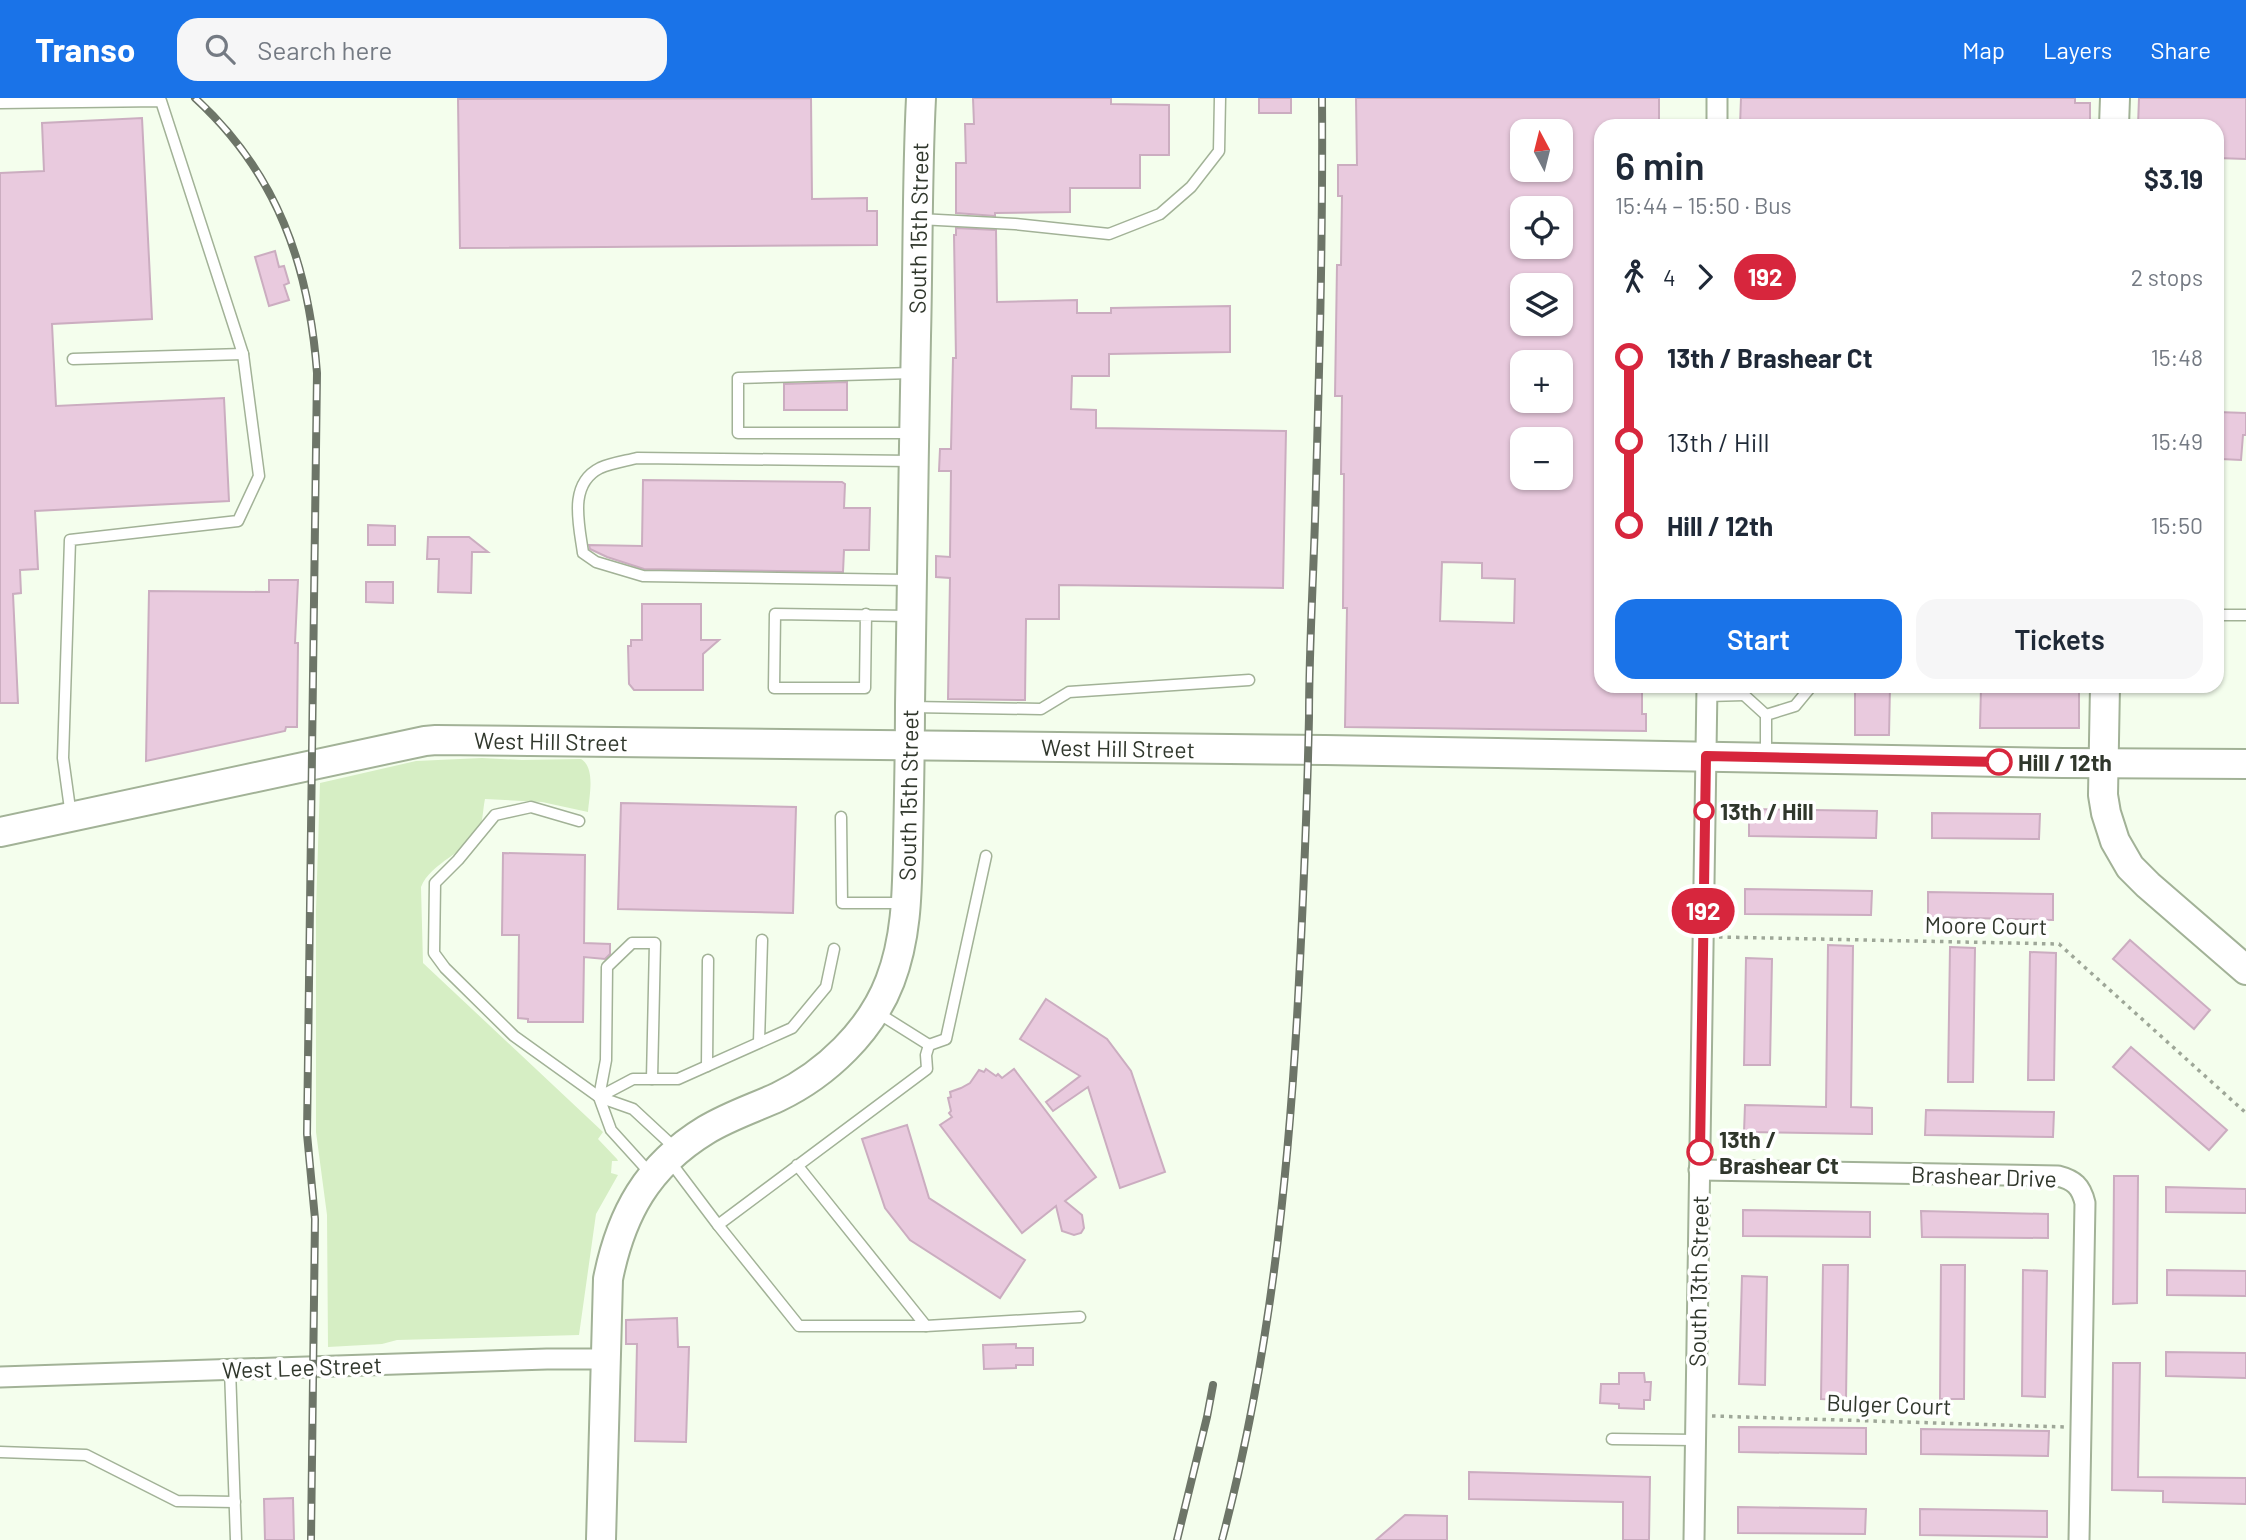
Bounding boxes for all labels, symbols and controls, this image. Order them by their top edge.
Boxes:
search box [177,18,667,81]
text: Transo [35,29,135,69]
icon: search [201,30,239,68]
text: Search here [257,34,392,65]
text: Map [1962,35,2005,64]
text: Layers [2043,35,2112,64]
text: Share [2150,35,2211,64]
north arrow [1510,119,1573,182]
map controls [1510,119,1573,490]
street label: South 15th Street [903,142,933,314]
text: 6 min [1615,142,1705,188]
text: $3.19 [2144,163,2203,194]
text: 15:44 – 15:50 · Bus [1615,191,1792,219]
button: locate [1510,196,1573,259]
icon: walk [1615,258,1653,296]
icon: forward [1686,258,1724,296]
text: 192 [1748,262,1782,291]
text: 4 [1663,263,1676,291]
text: 2 stops [2131,263,2203,291]
button: layers [1510,273,1573,336]
text: 13th / Brashear Ct [1667,342,1873,373]
text: 15:48 [2151,343,2203,371]
button: + [1510,350,1573,413]
text: 13th / Hill [1667,426,1769,457]
button: − [1510,427,1573,490]
text: 15:49 [2151,427,2203,455]
text: Hill / 12th [1667,510,1773,541]
text: 15:50 [2151,511,2203,539]
button: Start [1615,599,1902,679]
button: Tickets [1916,599,2203,679]
street label: South 15th Street [893,709,923,881]
street label: West Hill Street [474,726,628,756]
street label: West Hill Street [1041,733,1195,763]
place label: Hill / 12th [2018,748,2112,776]
marker: Hill / 12th [1986,749,2012,775]
place label: 13th / Hill [1720,797,1814,825]
marker: 13th / Hill [1694,801,1714,821]
line badge: 192 [1663,888,1743,934]
text: 192 [1686,896,1720,925]
street label: Moore Court [1925,910,2047,940]
place label: 13th / Brashear Ct [1719,1125,1839,1179]
marker: 13th / Brashear Ct [1687,1139,1713,1165]
street label: Brashear Drive [1911,1159,2057,1193]
street label: South 13th Street [1683,1195,1713,1367]
street label: West Lee Street [222,1350,382,1384]
street label: Bulger Court [1826,1388,1952,1420]

